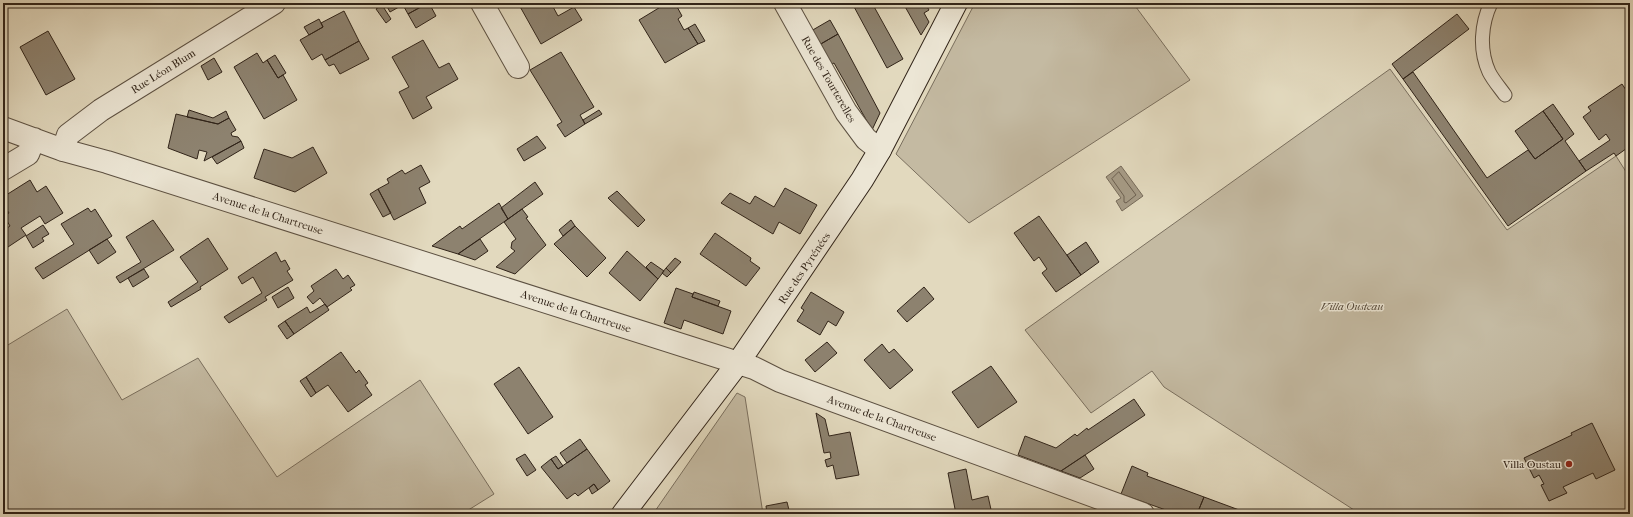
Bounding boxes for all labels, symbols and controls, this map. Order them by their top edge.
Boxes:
street label: Rue des Tourterelles [799,34,859,125]
street label: Rue Léon Blum [129,46,199,96]
street label: Avenue de la Chartreuse [210,189,325,238]
street label: Rue des Pyrénées [776,230,833,307]
street label: Avenue de la Chartreuse [518,287,633,336]
park label: Villa Ousteau [1321,300,1383,313]
street label: Avenue de la Chartreuse [825,392,939,444]
place label: Villa Oustau [1502,458,1562,471]
marker: Villa Oustau [1564,459,1574,469]

